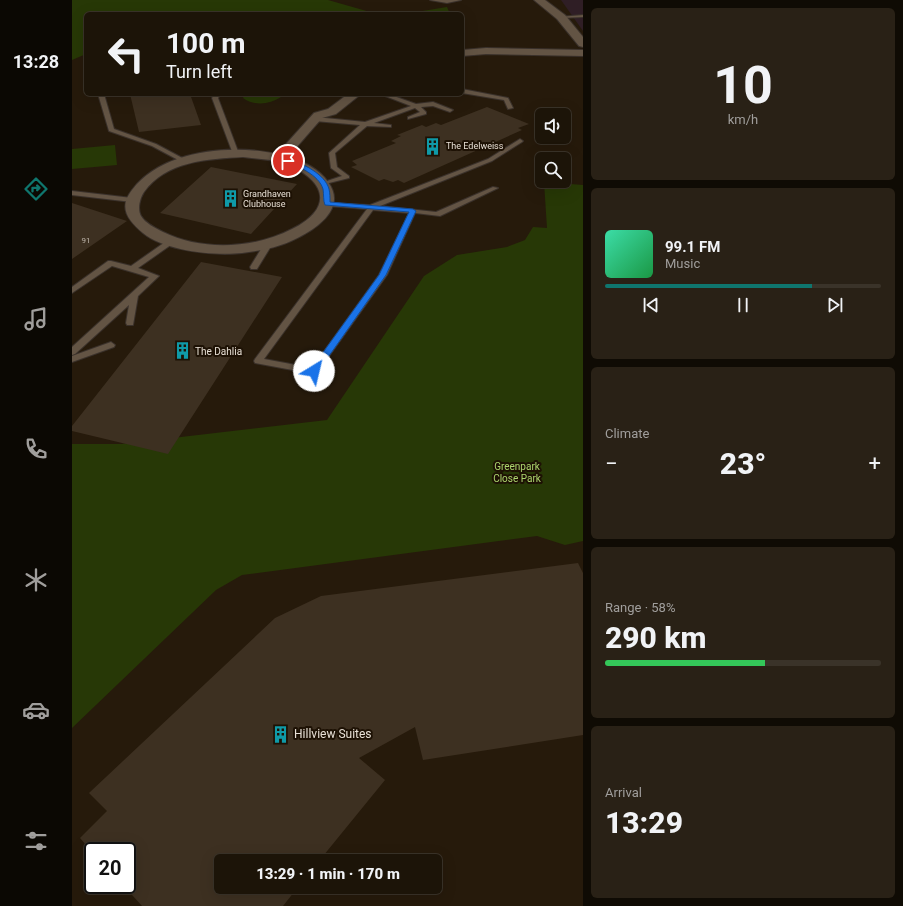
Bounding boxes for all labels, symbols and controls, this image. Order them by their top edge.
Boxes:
text: 100 m [166,27,245,60]
icon: left [100,28,152,80]
text: 13:28 [13,51,59,72]
text: 10 [713,55,773,116]
text: Turn left [166,61,232,82]
map controls [535,108,571,188]
button: sound [535,108,571,144]
text: km/h [728,112,758,127]
building icon: The Edelweiss [423,136,443,156]
place label: The Edelweiss [446,141,504,151]
pin [271,144,305,178]
icon: arrive [277,150,299,172]
button: search [535,152,571,188]
icon: directions [22,175,50,203]
building icon: Grandhaven Clubhouse [220,189,240,209]
place label: Grandhaven Clubhouse [243,189,291,209]
house number: 91 [82,236,91,245]
text: 99.1 FM [665,238,720,256]
text: Music [665,256,700,271]
icon: previous [640,294,662,316]
icon: pause [732,294,754,316]
icon: next [824,294,846,316]
icon: music [22,305,50,333]
building icon: The Dahlia [172,341,192,361]
place label: The Dahlia [195,346,242,357]
position arrow [293,350,335,392]
text: Climate [605,426,649,441]
icon: phone [22,435,50,463]
text: 23° [720,446,766,481]
text: − [605,451,618,476]
text: + [869,451,881,476]
park label: Greenpark Close Park [493,461,542,484]
icon: climate [22,566,50,594]
text: Range · 58% [605,600,675,615]
text: 290 km [605,620,707,655]
icon: car [22,696,50,724]
building icon: Hillview Suites [271,724,291,744]
place label: Hillview Suites [294,727,372,741]
text: Arrival [605,785,642,800]
text: 13:29 [605,805,683,840]
icon: filters [22,827,50,855]
speed limit sign: 20 [84,842,136,894]
text: 13:29 · 1 min · 170 m [256,865,400,883]

